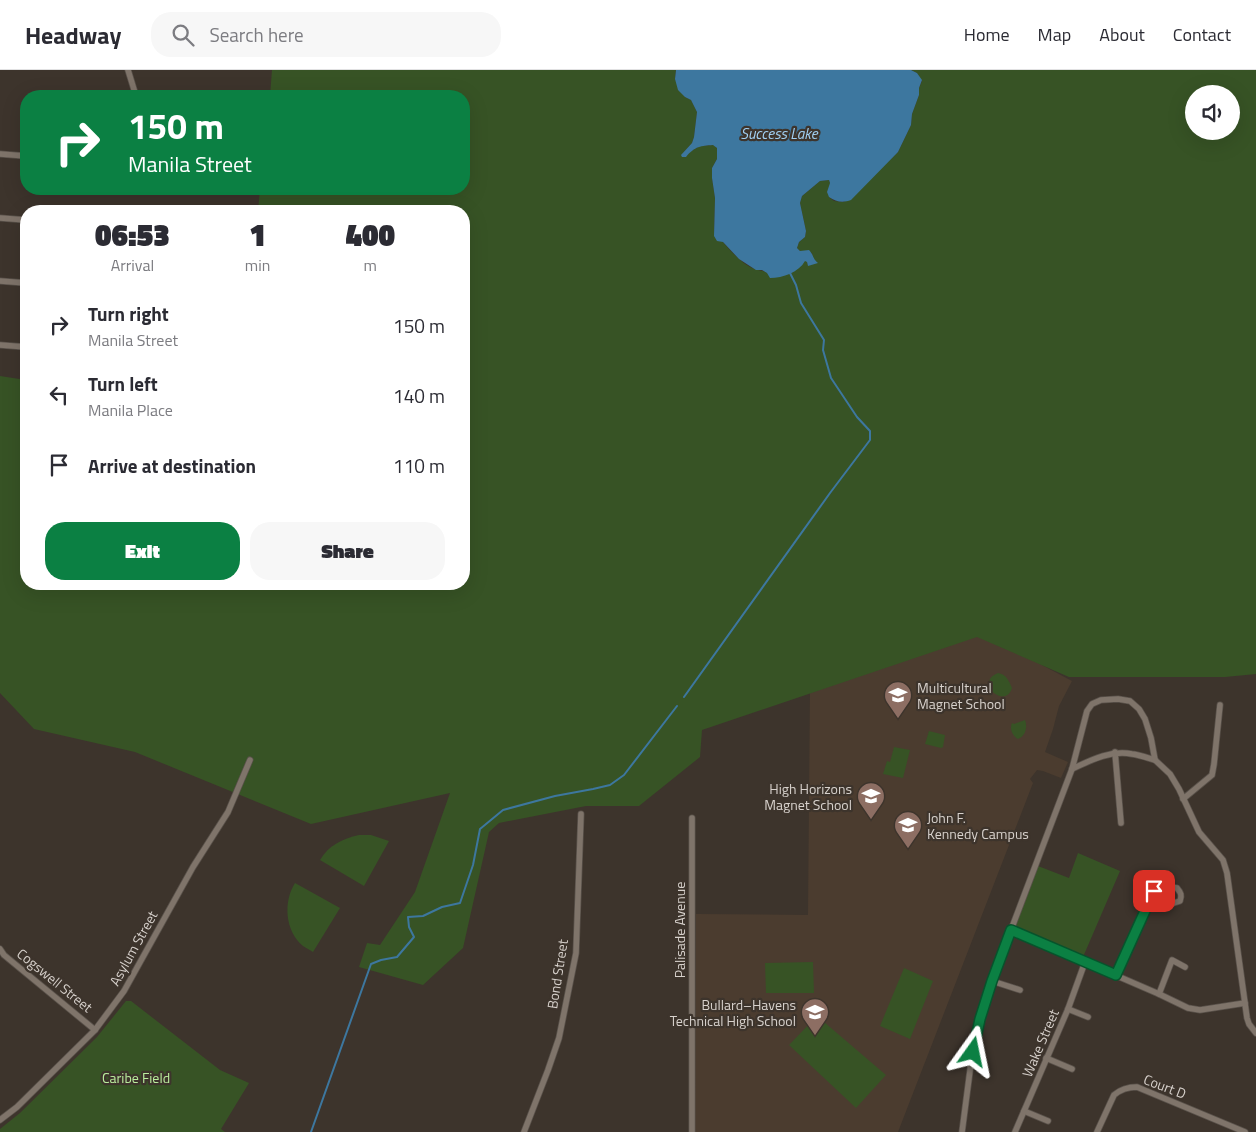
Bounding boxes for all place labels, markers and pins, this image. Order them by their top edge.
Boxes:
place label: Multicultural Magnet School [917,677,1005,714]
school or university icon: Multicultural Magnet School [883,680,913,719]
place label: High Horizons Magnet School [764,778,852,815]
school or university icon: High Horizons Magnet School [856,781,886,820]
place label: John F. Kennedy Campus [927,807,1029,844]
school or university icon: John F. Kennedy Campus [893,810,923,849]
pin [1133,870,1175,912]
place label: Bullard–Havens Technical High School [670,994,796,1031]
school or university icon: Bullard–Havens Technical High School [800,997,830,1036]

